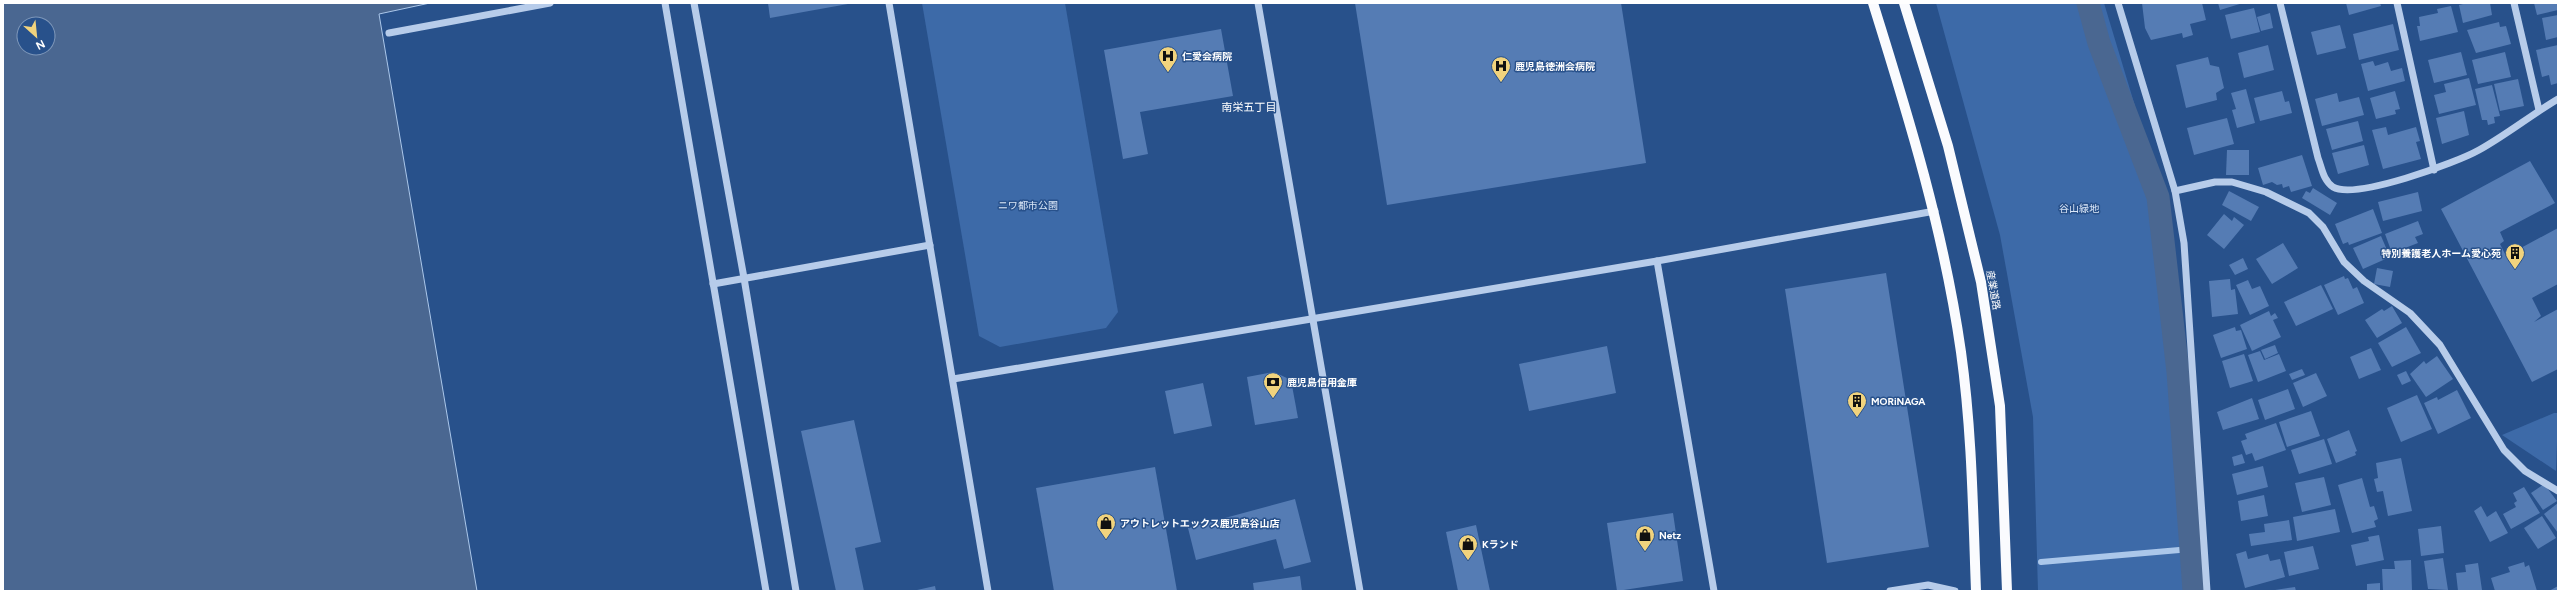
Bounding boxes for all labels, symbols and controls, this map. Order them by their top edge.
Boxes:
north arrow [16,16,56,56]
text: N [34,37,47,52]
hospital icon: 仁愛会病院 [1157,45,1179,73]
place label: 仁愛会病院 [1182,50,1232,63]
hospital icon: 鹿児島徳洲会病院 [1490,55,1512,83]
place label: 鹿児島徳洲会病院 [1515,60,1595,73]
district label: 南栄五丁目 [1222,101,1277,114]
park label: ニワ都市公園 [998,199,1058,212]
park label: 谷山緑地 [2059,202,2100,215]
building icon: 特別養護老人ホーム愛心苑 [2504,242,2526,270]
place label: 特別養護老人ホーム愛心苑 [2381,247,2501,260]
street label: 産業道路 [1984,269,2003,311]
bank icon: 鹿児島信用金庫 [1262,371,1284,399]
place label: 鹿児島信用金庫 [1287,376,1357,389]
building icon: MORiNAGA [1846,390,1868,418]
place label: MORiNAGA [1871,395,1926,408]
shop icon: アウトレットエックス鹿児島谷山店 [1095,512,1117,540]
place label: アウトレットエックス鹿児島谷山店 [1120,517,1280,530]
shop icon: Netz [1634,524,1656,552]
place label: Netz [1659,529,1681,542]
shop icon: Kランド [1457,533,1479,561]
place label: Kランド [1482,538,1519,551]

